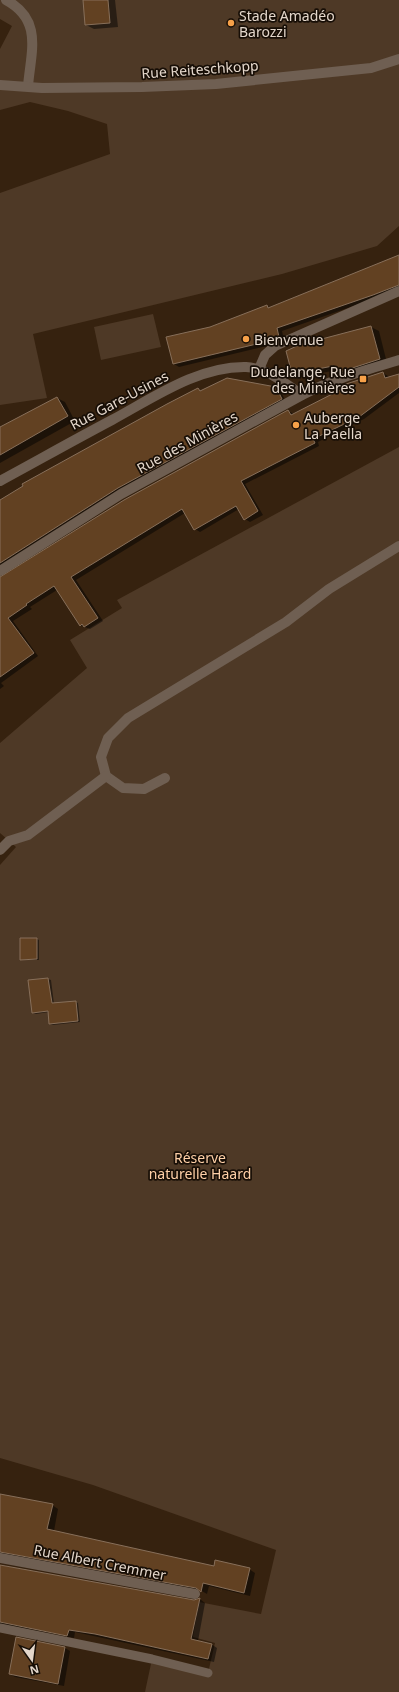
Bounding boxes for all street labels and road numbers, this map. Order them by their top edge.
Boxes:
street label: Rue Reiteschkopp [141,55,259,83]
street label: Rue Gare-Usines [67,366,172,434]
street label: Rue des Minières [133,406,241,478]
street label: Rue Albert Cremmer [32,1540,168,1584]

